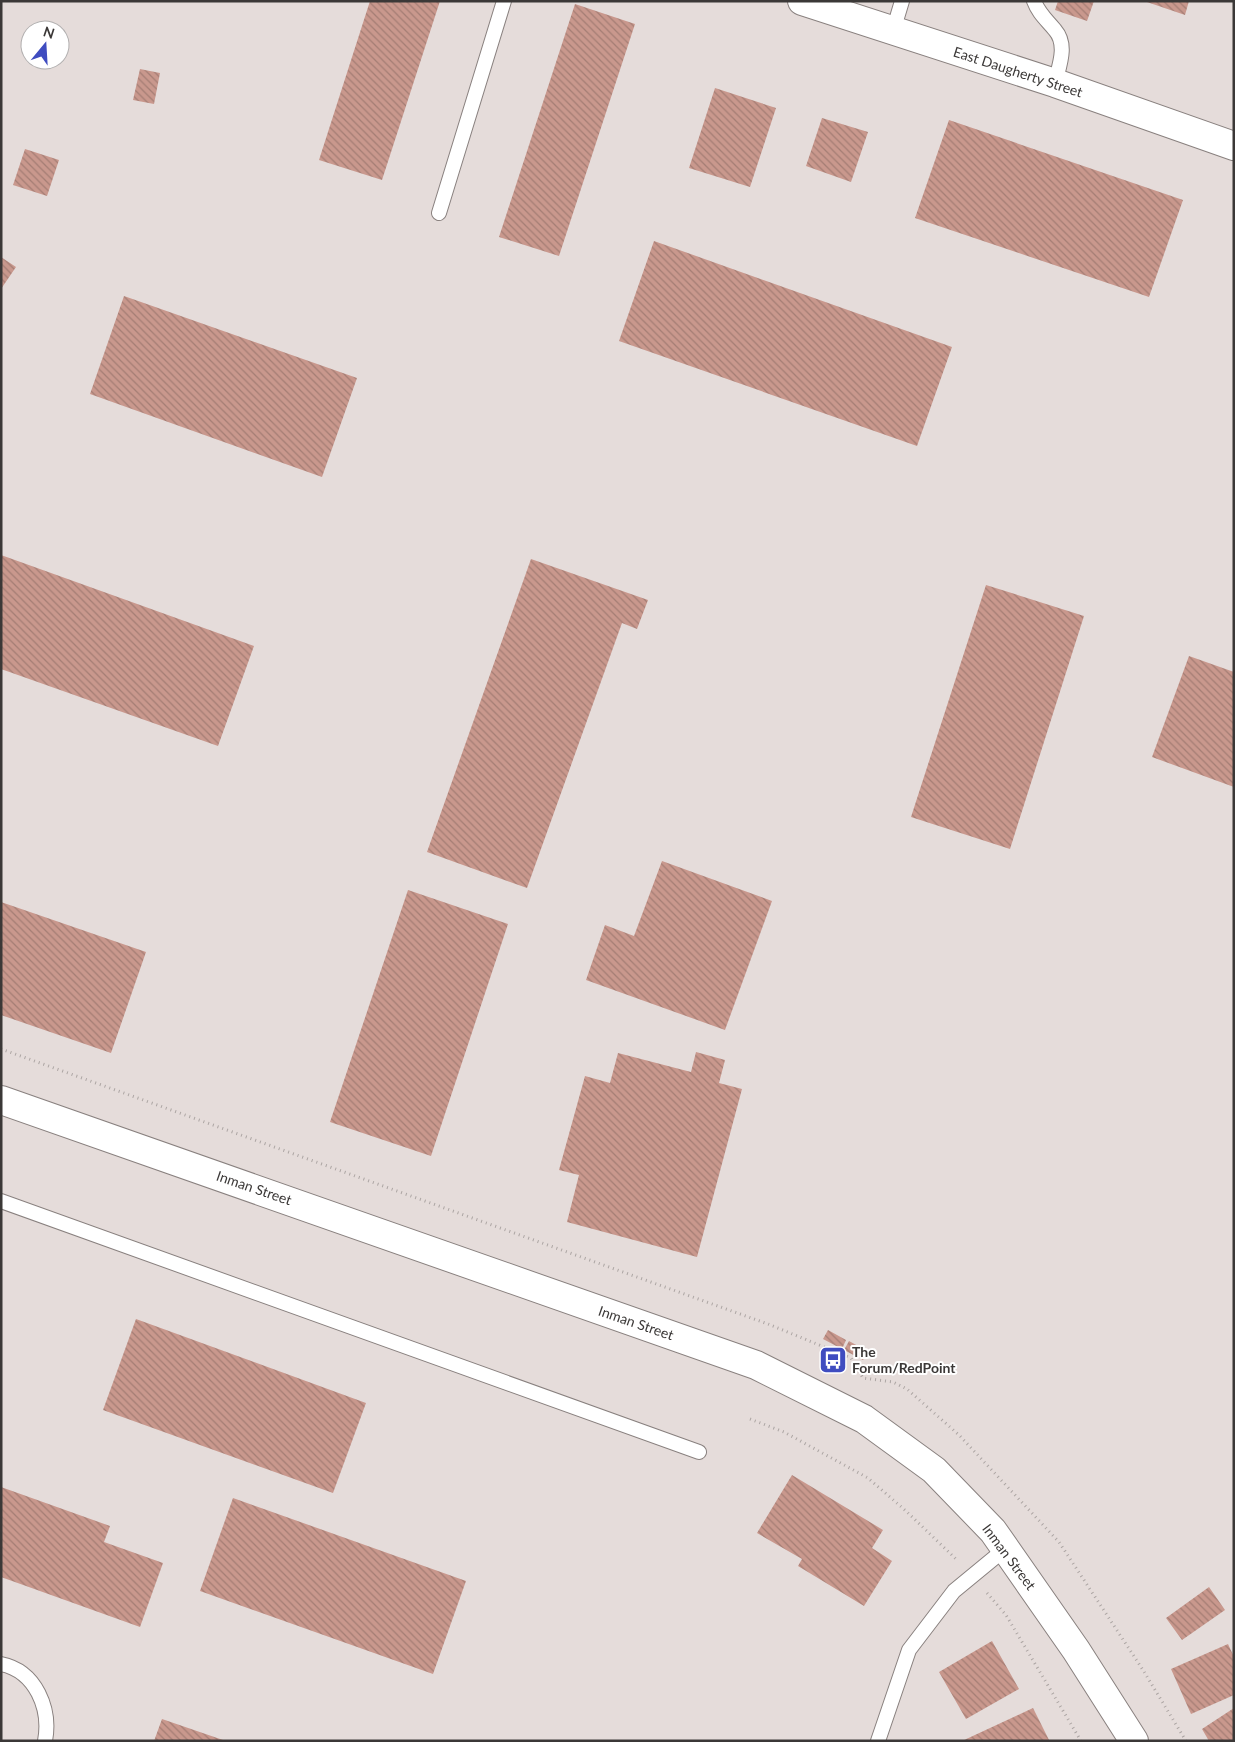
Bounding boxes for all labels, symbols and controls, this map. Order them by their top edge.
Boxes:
north arrow [20,20,70,70]
text: N [41,22,57,42]
street label: East Daugherty Street [951,43,1085,100]
street label: Inman Street [214,1167,294,1208]
street label: Inman Street [596,1302,676,1343]
place label: The Forum/RedPoint [852,1343,956,1376]
bus stop icon: The Forum/RedPoint [818,1345,848,1375]
street label: Inman Street [979,1520,1040,1593]

